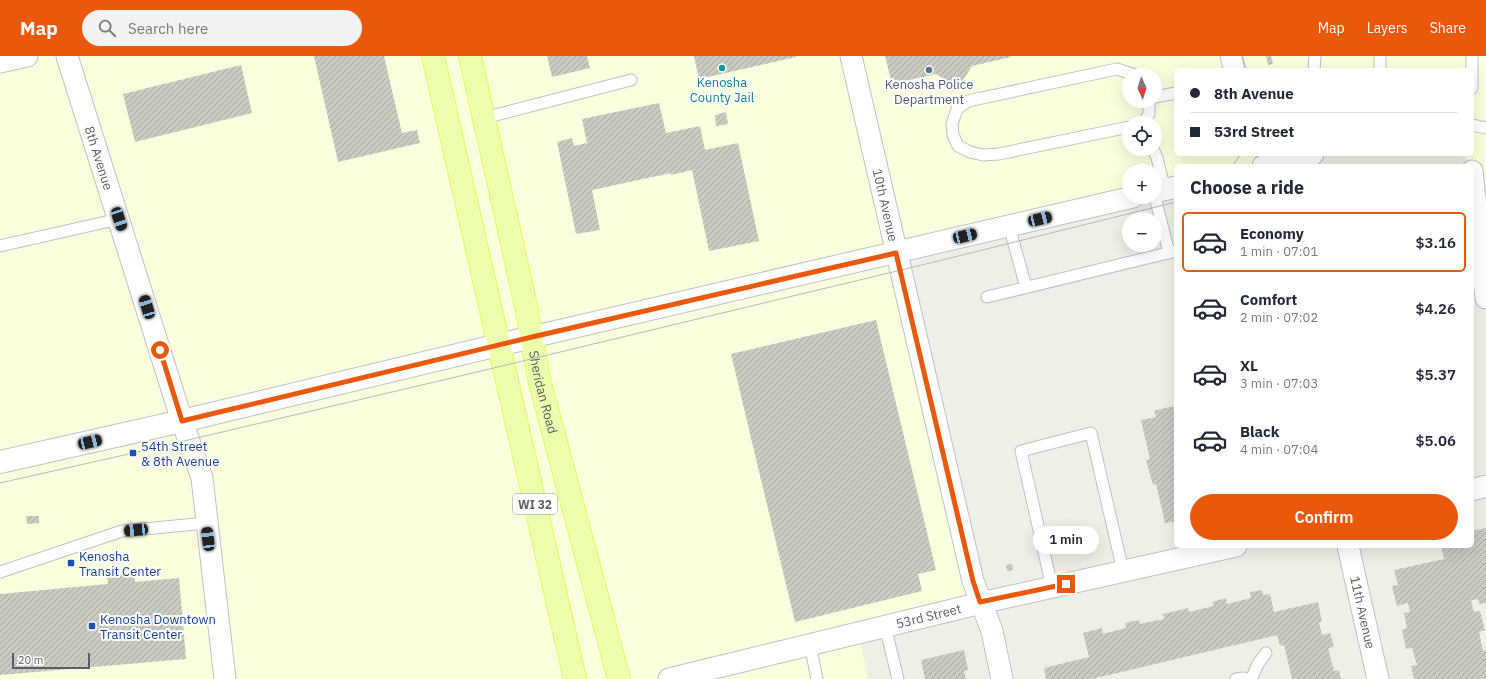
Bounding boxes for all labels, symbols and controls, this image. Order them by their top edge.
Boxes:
search box [82,10,362,46]
text: Map [20,16,58,40]
icon: search [96,17,118,39]
text: Search here [128,19,208,38]
text: Map [1318,19,1345,37]
text: Layers [1367,19,1408,37]
text: Share [1430,19,1466,37]
marker: Kenosha County Jail [717,63,727,73]
marker: Kenosha Police Department [924,65,934,75]
north arrow [1122,68,1162,108]
map controls [1122,68,1162,252]
place label: Kenosha County Jail [690,74,755,106]
place label: Kenosha Police Department [885,76,973,108]
text: 8th Avenue [1214,84,1294,103]
button: locate [1122,116,1162,156]
text: 53rd Street [1214,122,1294,141]
street label: 8th Avenue [81,124,117,192]
button: + [1122,164,1162,204]
street label: 10th Avenue [869,167,902,243]
text: Choose a ride [1190,176,1304,199]
car [110,206,128,232]
car [1027,210,1053,228]
button: − [1122,212,1162,252]
icon: car [1192,224,1228,260]
text: Economy [1240,224,1304,243]
car [952,227,978,245]
text: $3.16 [1416,233,1456,252]
text: 1 min · 07:01 [1240,243,1318,260]
icon: car [1192,290,1228,326]
text: Comfort [1240,290,1297,309]
car [138,294,156,320]
text: $4.26 [1416,299,1456,318]
text: 2 min · 07:02 [1240,309,1318,326]
route start [151,341,169,359]
street label: Sheridan Road [526,349,562,435]
icon: car [1192,356,1228,392]
text: XL [1240,356,1258,375]
text: $5.37 [1416,365,1456,384]
text: 3 min · 07:03 [1240,375,1318,392]
icon: car [1192,422,1228,458]
text: Black [1240,422,1280,441]
text: $5.06 [1416,431,1456,450]
car [77,433,103,451]
place label: 54th Street & 8th Avenue [141,438,219,470]
text: 4 min · 07:04 [1240,441,1318,458]
marker: 54th Street & 8th Avenue [128,448,138,458]
road number: WI 32 [513,494,557,514]
button: Confirm [1190,494,1458,540]
car [124,523,148,537]
car [201,526,215,552]
callout: 1 min [1033,526,1099,554]
text: 1 min [1049,531,1083,548]
place label: Kenosha Transit Center [79,548,161,580]
marker: Kenosha Transit Center [66,558,76,568]
street label: 11th Avenue [1347,574,1379,650]
route end [1057,575,1075,593]
street label: 53rd Street [894,600,963,632]
place label: Kenosha Downtown Transit Center [100,611,216,643]
marker: Kenosha Downtown Transit Center [87,621,97,631]
scale bar [12,651,90,670]
text: 20 m [18,653,43,667]

